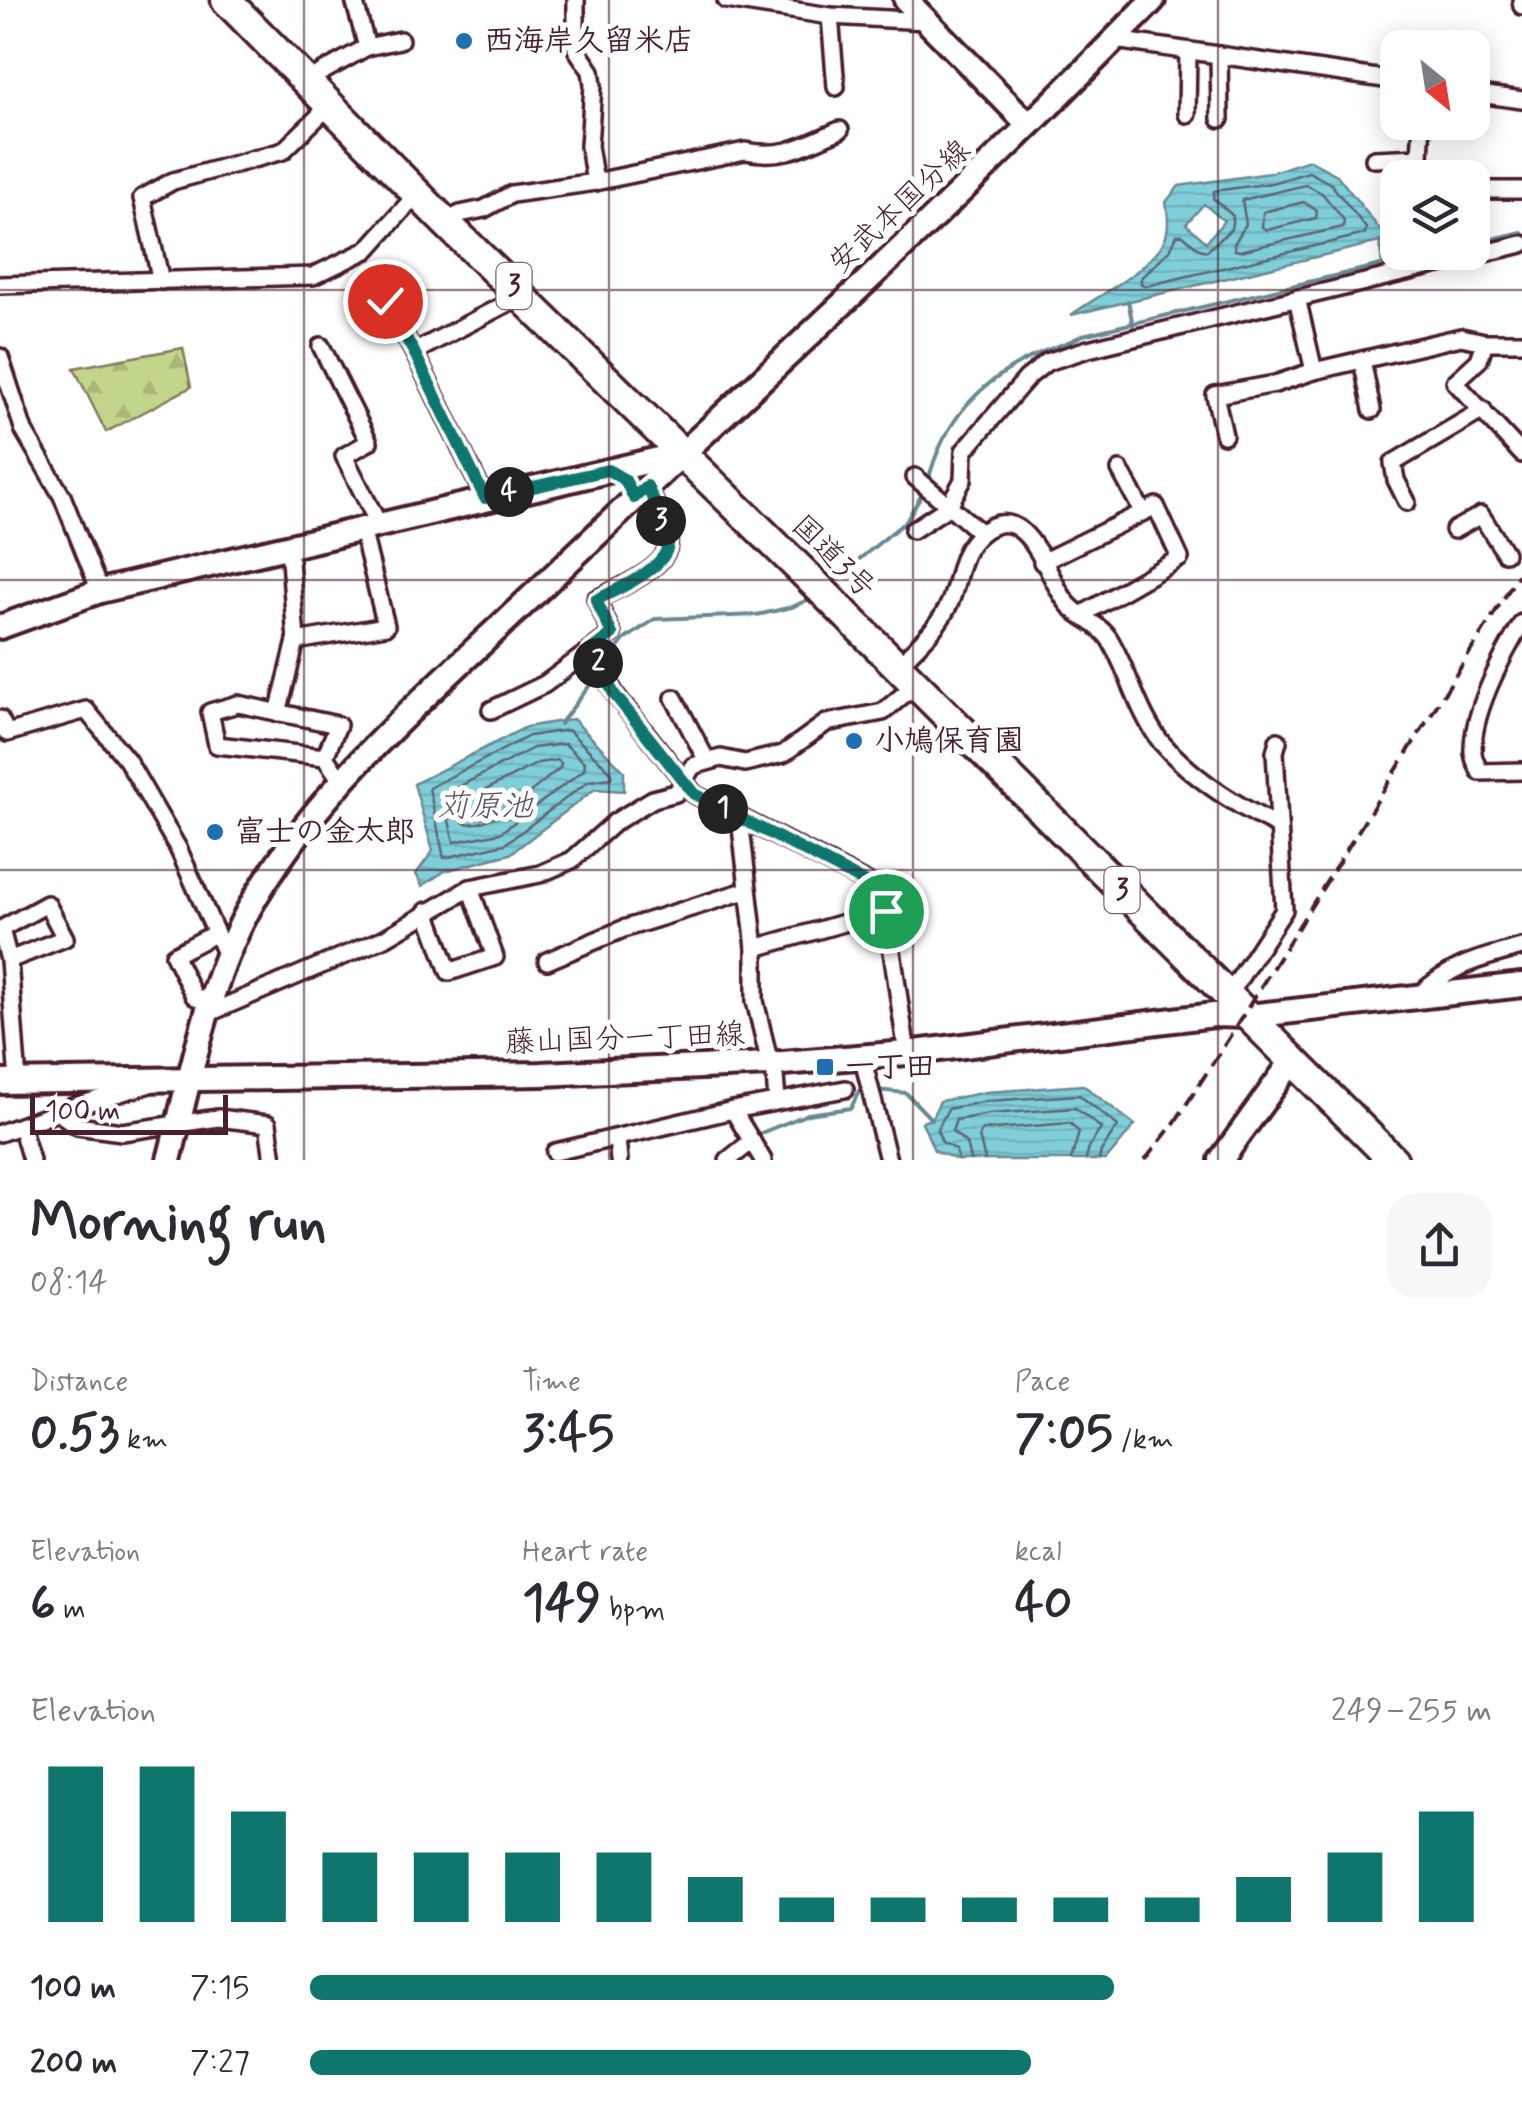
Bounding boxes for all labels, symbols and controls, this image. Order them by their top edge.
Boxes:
place label: 西海岸久留米店 [484,22,694,61]
marker: 西海岸久留米店 [453,30,475,52]
north arrow [1380,30,1490,140]
map controls [1380,30,1490,270]
street label: 安武本国分線 [821,131,979,283]
button: layers [1380,160,1490,270]
pin [343,259,428,344]
road number: 3 [496,263,532,309]
icon: check [358,274,413,329]
pin: 4 [484,467,534,517]
text: 4 [501,473,517,510]
pin: 3 [636,496,686,546]
text: 3 [655,502,667,539]
street label: 国道3号 [783,507,883,607]
pin: 2 [573,638,623,688]
text: 2 [591,644,605,681]
place label: 小鳩保育園 [874,722,1024,761]
marker: 小鳩保育園 [843,730,865,752]
pin: 1 [698,784,748,834]
water label: 苅原池 [437,786,534,828]
text: 1 [717,790,729,827]
place label: 富士の金太郎 [235,813,415,852]
marker: 富士の金太郎 [204,821,226,843]
road number: 3 [1104,867,1140,913]
pin [844,869,929,954]
icon: arrive [859,884,914,939]
street label: 藤山国分一丁田線 [504,1015,746,1063]
place label: 一丁田 [845,1048,935,1087]
marker: 一丁田 [814,1056,836,1078]
scale bar [30,1090,228,1134]
text: 100 m [45,1094,120,1131]
text: Morning run [30,1188,327,1260]
button: share [1387,1193,1492,1298]
text: 08:14 [30,1262,108,1304]
text: Distance [30,1364,128,1401]
text: Time [522,1364,581,1401]
text: Pace [1015,1364,1070,1401]
text: 0.53 [30,1401,120,1467]
text: 3:45 [522,1401,614,1467]
text: 7:05 [1015,1401,1113,1467]
text: km [120,1422,168,1459]
text: /km [1113,1422,1174,1459]
text: Elevation [30,1534,140,1571]
text: Heart rate [522,1534,648,1571]
text: kcal [1015,1534,1062,1571]
text: 6 [30,1571,56,1637]
text: 149 [522,1571,601,1637]
text: 40 [1015,1571,1072,1637]
text: m [56,1592,85,1629]
text: bpm [601,1592,665,1629]
text: Elevation [30,1690,156,1732]
text: 249–255 m [1331,1690,1492,1732]
text: 100 m [30,1967,116,2009]
text: 7:15 [190,1967,249,2009]
text: 200 m [30,2042,117,2084]
text: 7:27 [190,2042,250,2084]

